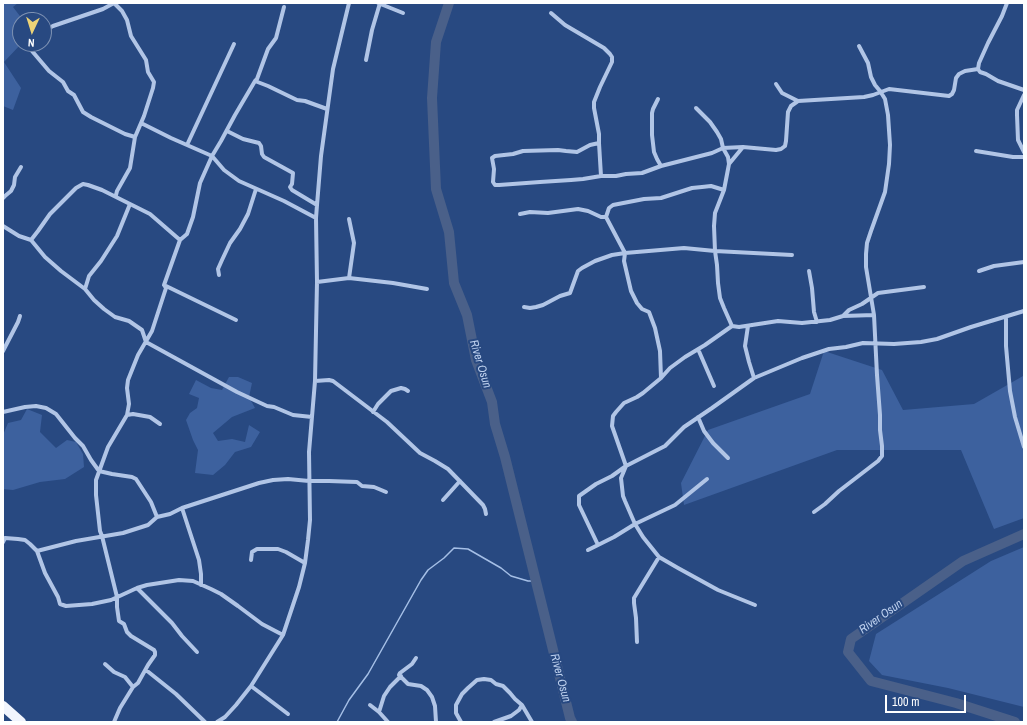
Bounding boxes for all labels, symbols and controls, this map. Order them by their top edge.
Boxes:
north arrow [12,12,52,52]
text: N [28,36,35,50]
water label: River Osun [466,338,494,390]
water label: River Osun [856,597,906,637]
water label: River Osun [547,652,573,704]
scale bar [887,687,968,713]
text: 100 m [892,694,919,710]

